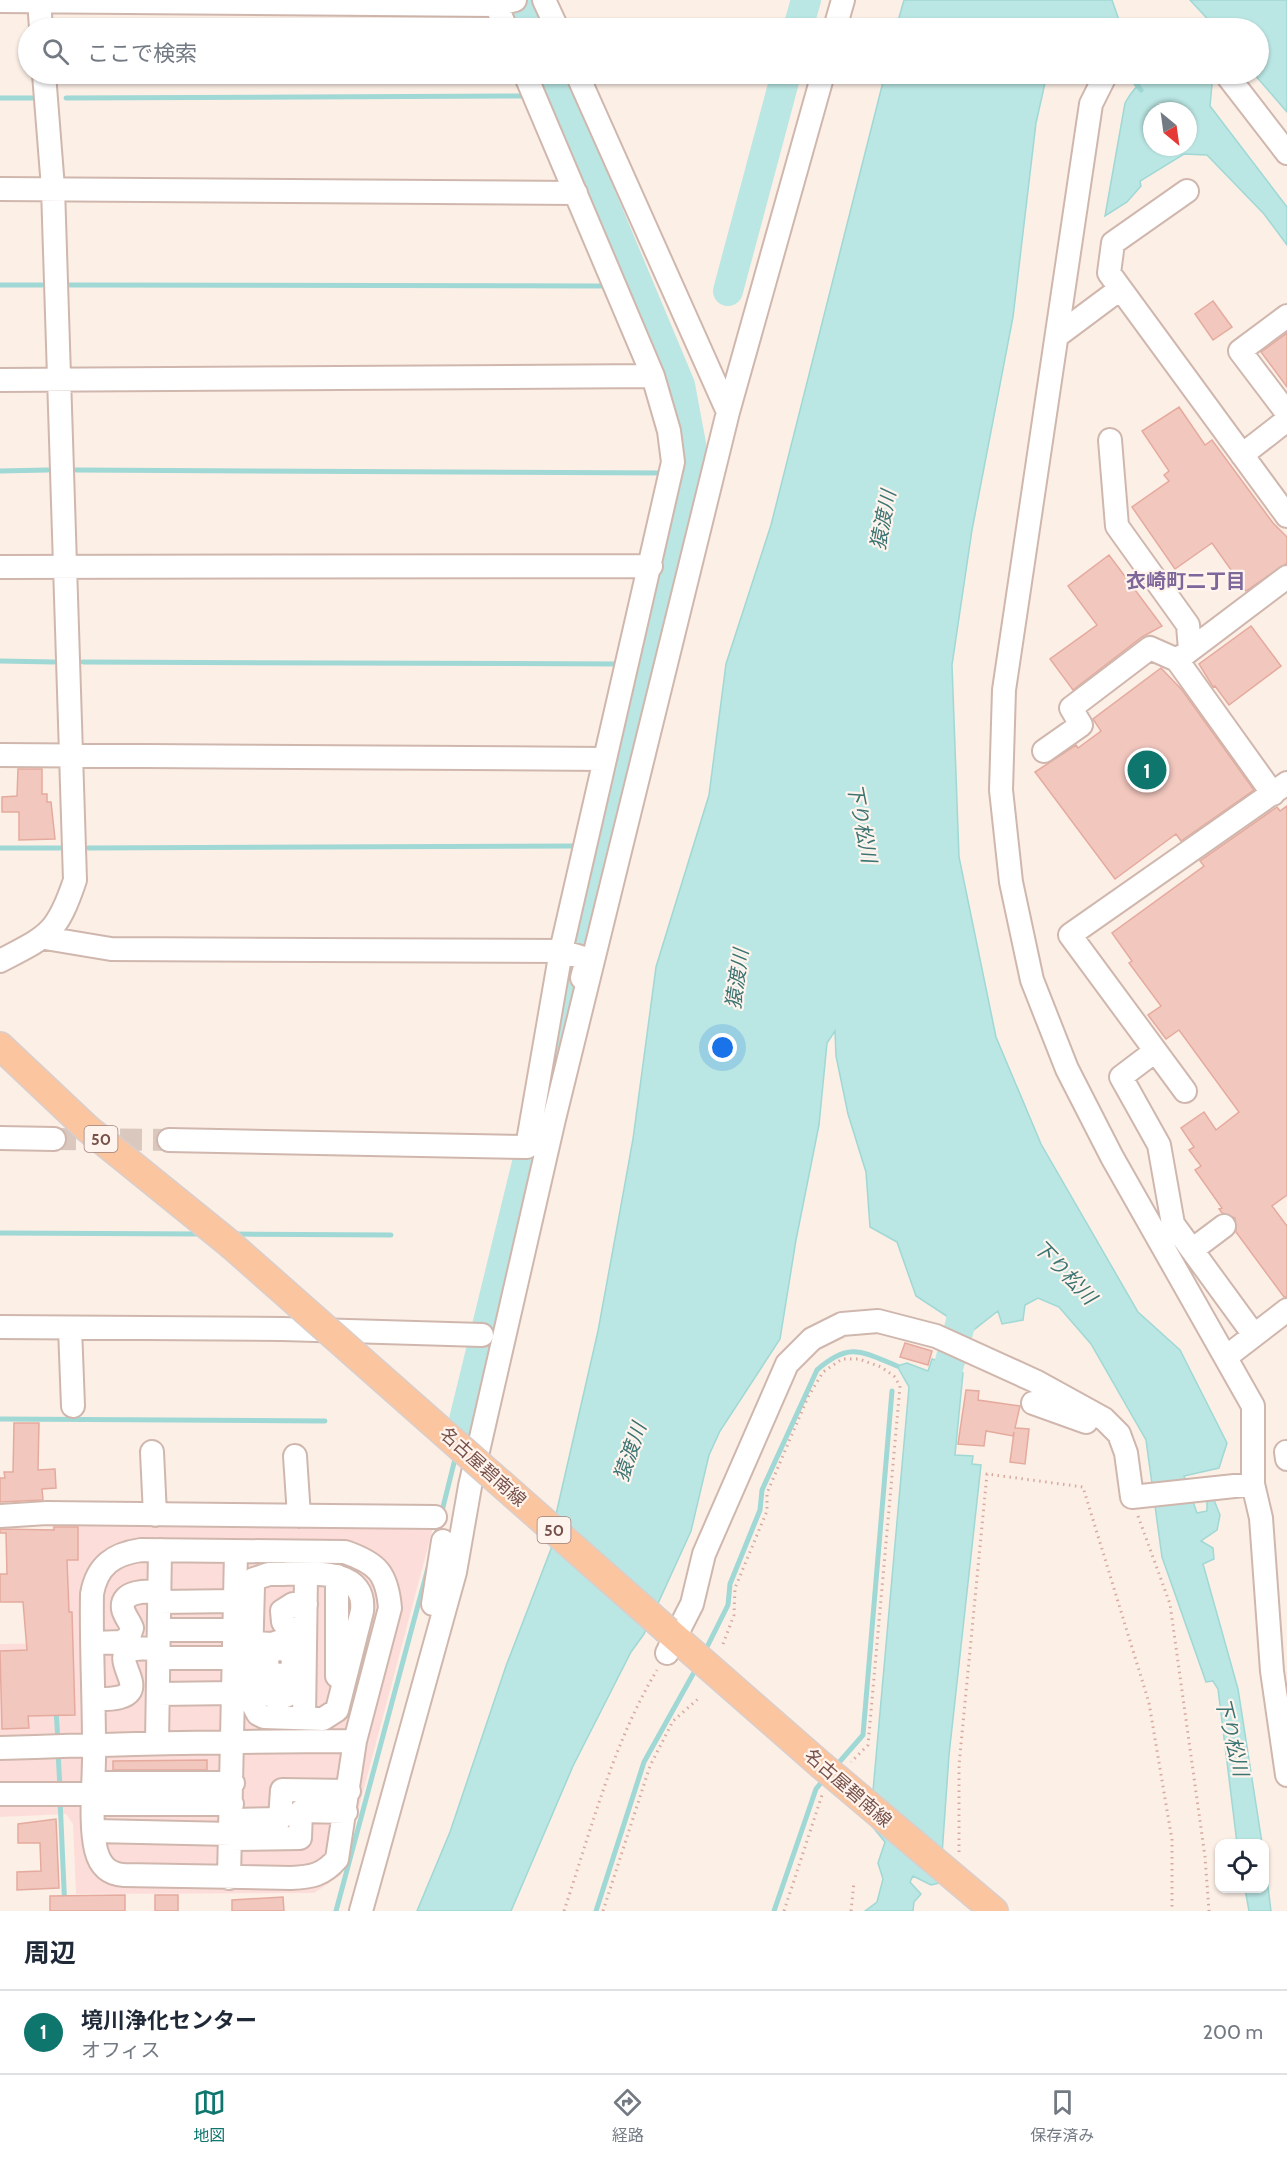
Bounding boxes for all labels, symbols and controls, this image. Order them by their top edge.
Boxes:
search box [18,18,1269,84]
icon: search [39,35,72,68]
text: ここで検索 [87,40,197,67]
north arrow [1143,102,1197,156]
water label: 猿渡川 [865,486,901,552]
district label: 衣崎町二丁目 [1126,569,1246,593]
pin: 1 [1128,748,1166,792]
water label: 下り松川 [843,781,882,867]
water label: 猿渡川 [721,946,753,1010]
your location [708,1033,737,1062]
road number: 50 [84,1126,118,1152]
water label: 下り松川 [1029,1235,1103,1311]
water label: 猿渡川 [609,1418,652,1484]
street label: 名古屋碧南線 [436,1423,530,1511]
road number: 50 [538,1517,570,1543]
water label: 下り松川 [1211,1695,1254,1781]
street label: 名古屋碧南線 [800,1744,896,1832]
map controls [1215,1839,1269,1893]
button: locate [1215,1839,1269,1893]
text: 周辺 [24,1937,76,1969]
text: 境川浄化センター [81,2007,257,2034]
text: 1 [40,2020,47,2044]
text: 200 m [1203,2020,1263,2044]
text: オフィス [81,2038,161,2062]
tab: 地図 [193,2086,226,2146]
tab: 経路 [611,2086,644,2146]
tab: 保存済み [1030,2086,1094,2146]

